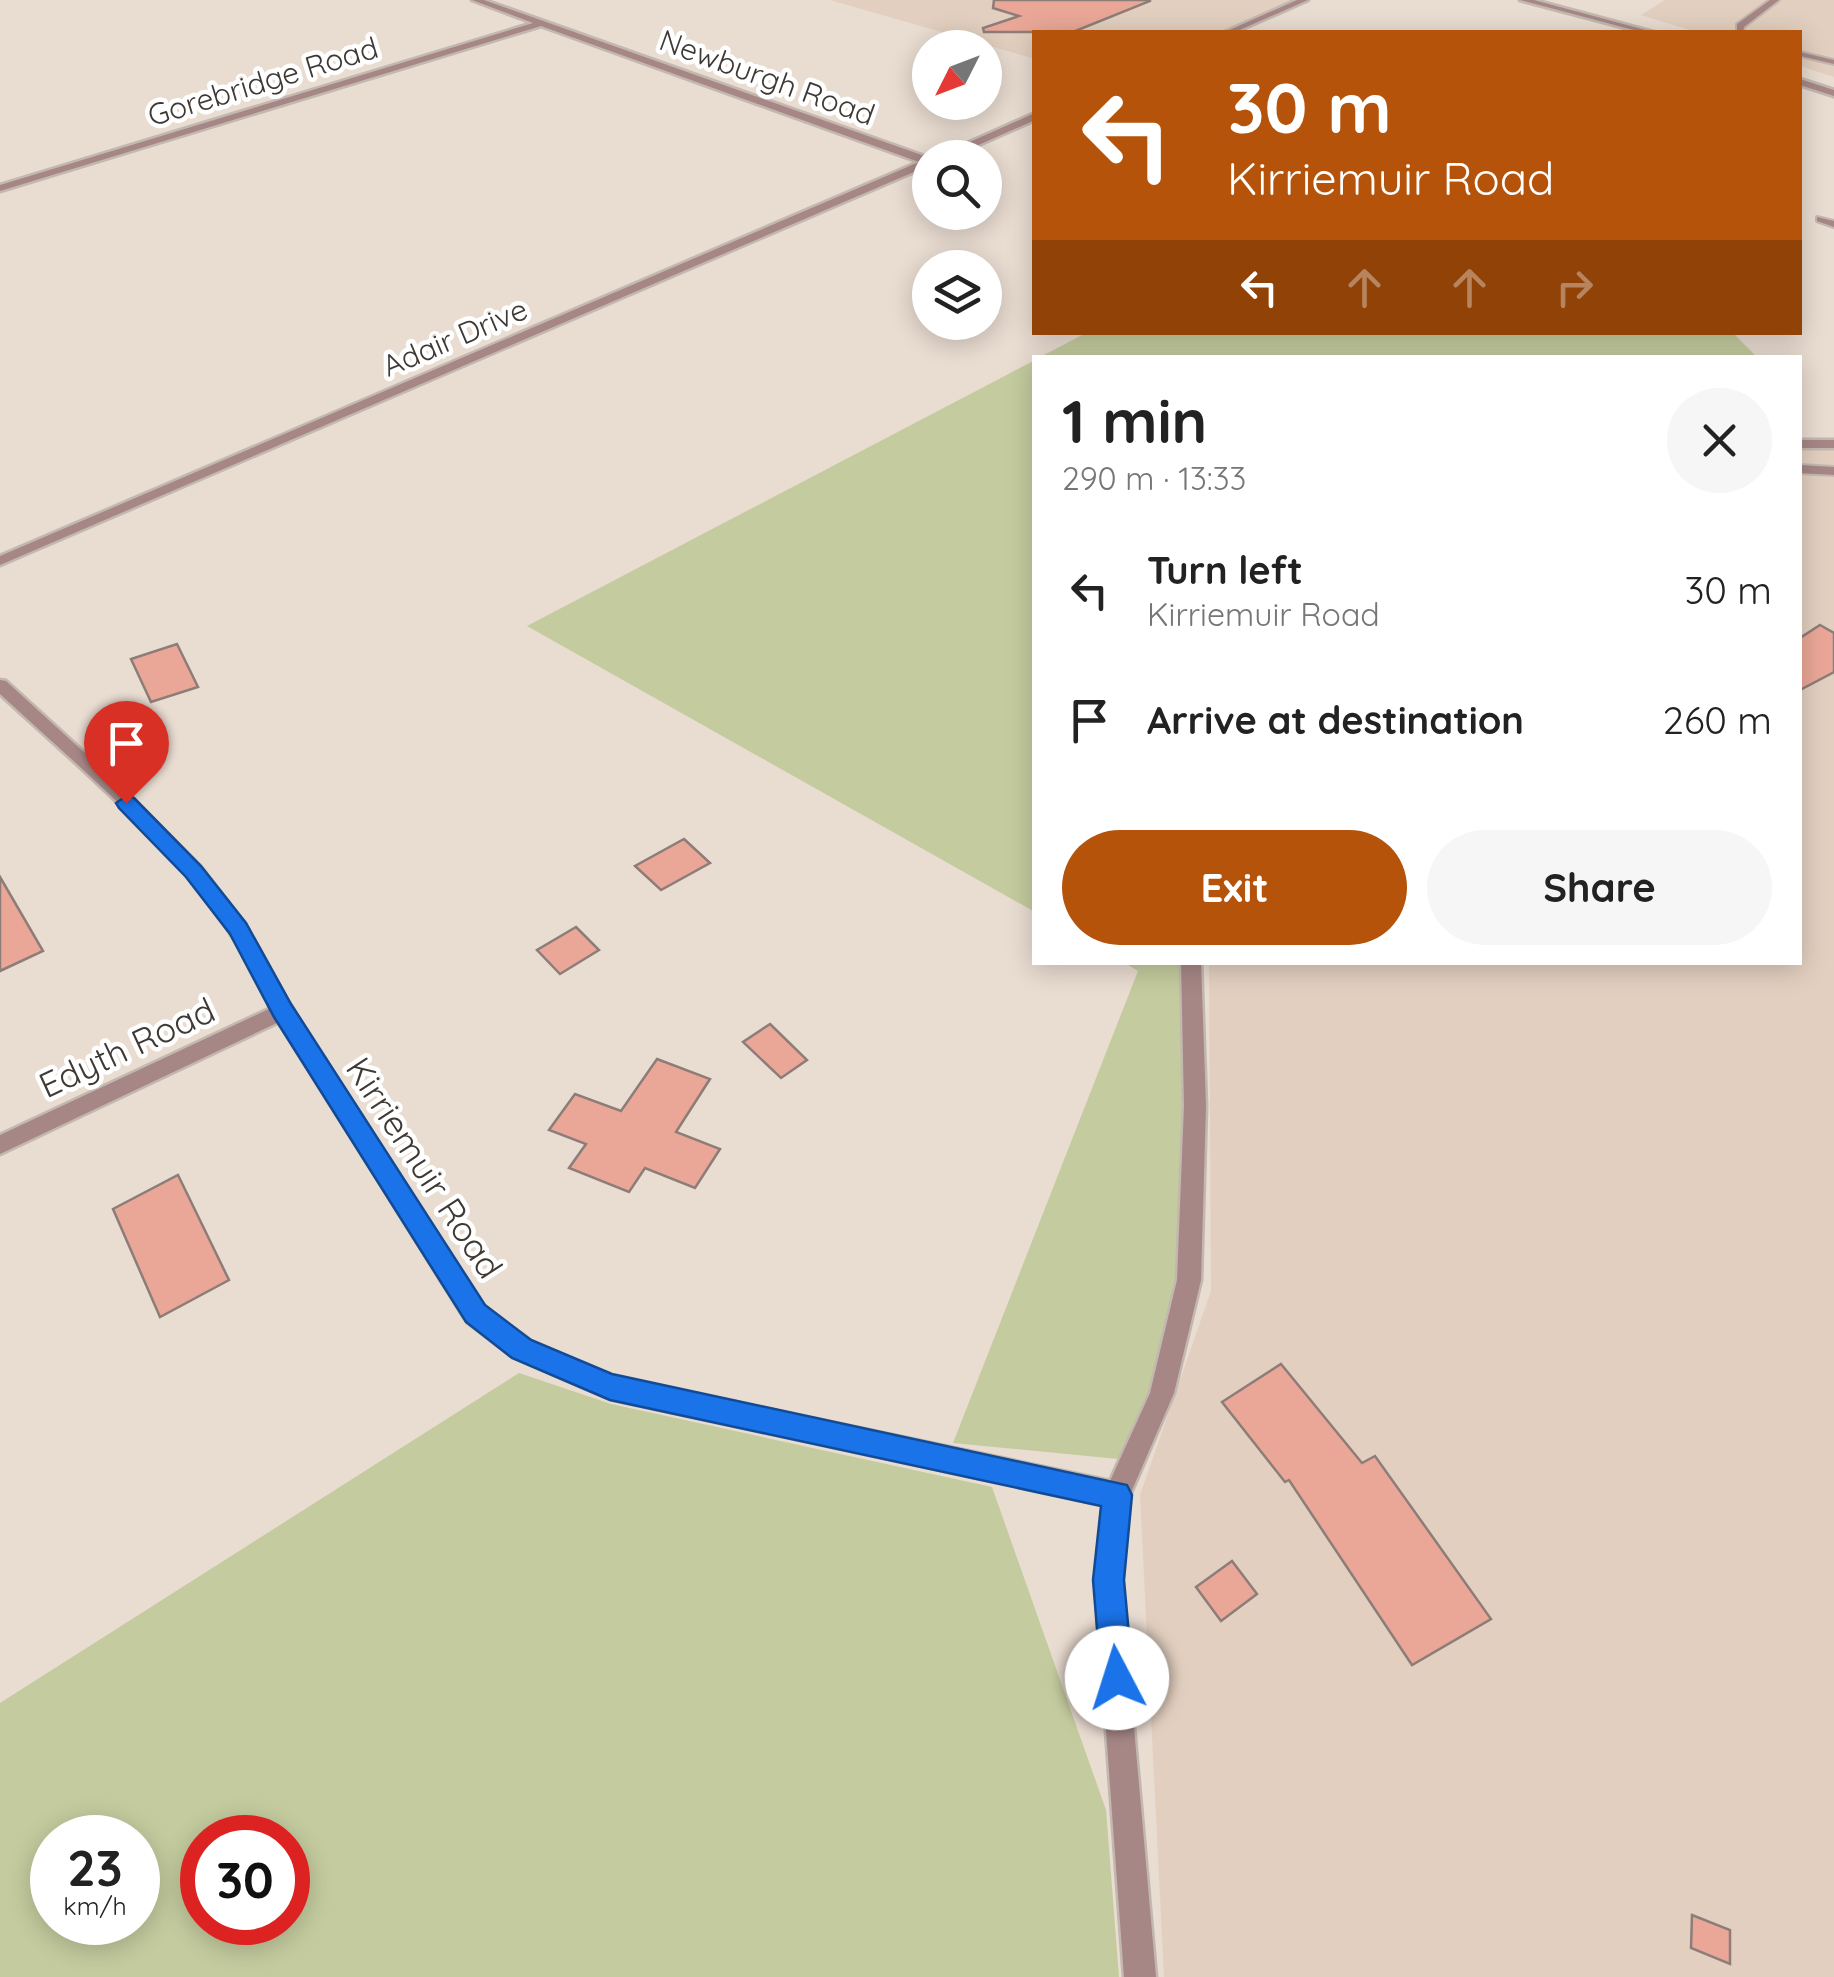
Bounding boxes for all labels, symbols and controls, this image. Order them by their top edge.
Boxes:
street label: Newburgh Road [655,21,880,134]
street label: Gorebridge Road [143,28,382,134]
north arrow [912,30,1002,120]
map controls [912,30,1002,340]
text: 30 m [1227,63,1392,151]
icon: left [1062,70,1192,200]
button: search [912,140,1002,230]
text: Kirriemuir Road [1227,150,1554,206]
button: layers [912,250,1002,340]
icon: left [1232,260,1287,315]
icon: ahead [1337,260,1392,315]
icon: ahead [1442,260,1497,315]
icon: right [1547,260,1602,315]
street label: Adair Drive [376,289,533,385]
text: 1 min [1062,383,1207,458]
button: close [1667,388,1772,493]
text: 290 m · 13:33 [1062,458,1246,498]
text: Turn left [1147,546,1303,594]
icon: left [1062,563,1117,618]
text: 30 m [1684,566,1772,614]
text: Kirriemuir Road [1147,594,1380,634]
icon: arrive [1062,693,1117,748]
text: Arrive at destination [1147,696,1524,744]
text: 260 m [1663,696,1772,744]
pin [84,701,169,804]
icon: arrive [99,716,154,771]
button: Exit [1062,830,1407,945]
button: Share [1427,830,1772,945]
street label: Edyth Road [32,987,221,1107]
street label: Kirriemuir Road [337,1049,513,1286]
position arrow [1065,1626,1169,1730]
speed limit sign: 30 [180,1815,310,1945]
text: 23 [67,1836,123,1899]
text: km/h [63,1890,127,1921]

